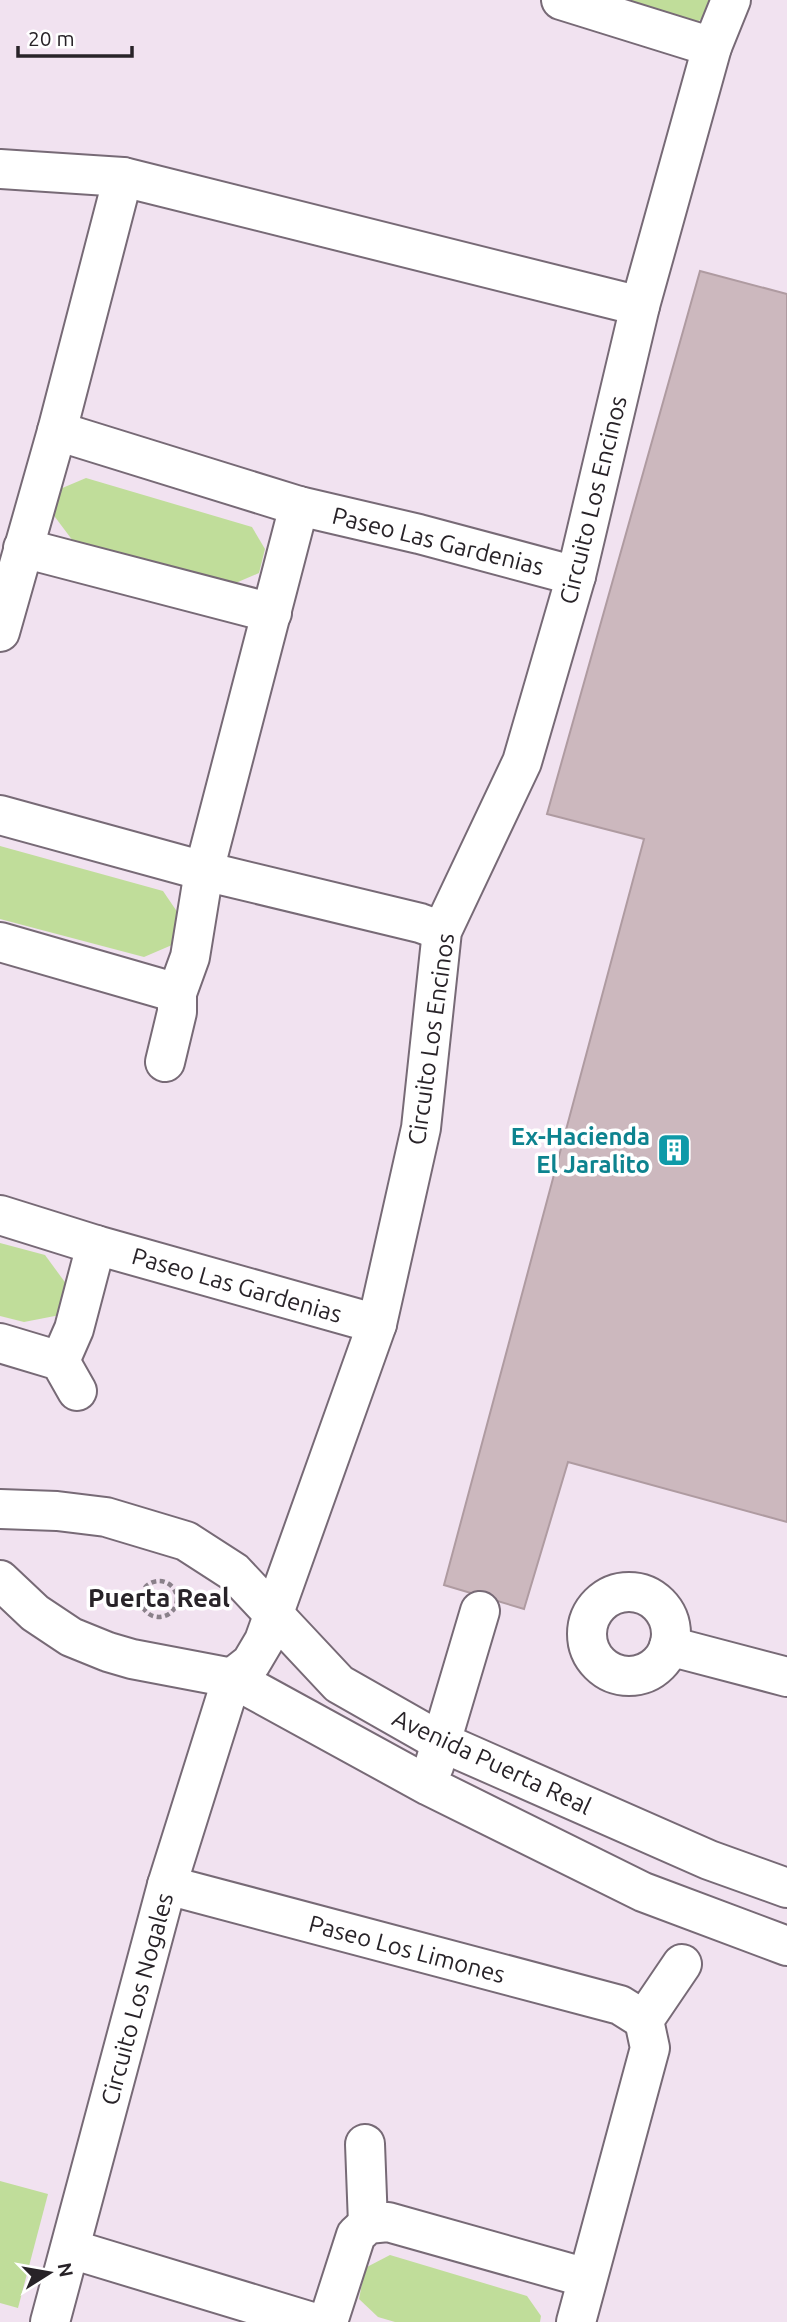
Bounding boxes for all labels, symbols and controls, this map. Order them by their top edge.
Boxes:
scale bar [18,14,131,58]
text: 20 m [28,26,75,50]
street label: Circuito Los Encinos [554,393,632,607]
street label: Paseo Las Gardenias [329,502,547,580]
street label: Circuito Los Encinos [403,931,459,1147]
place label: Ex-Hacienda El Jaralito [511,1123,650,1178]
building icon: Ex-Hacienda El Jaralito [655,1131,693,1169]
street label: Paseo Las Gardenias [129,1242,345,1328]
district label: Puerta Real [88,1583,230,1612]
street label: Avenida Puerta Real [388,1704,596,1820]
street label: Circuito Los Nogales [96,1890,178,2108]
street label: Paseo Los Limones [306,1910,508,1988]
north arrow [14,2238,84,2308]
text: N [54,2261,78,2279]

